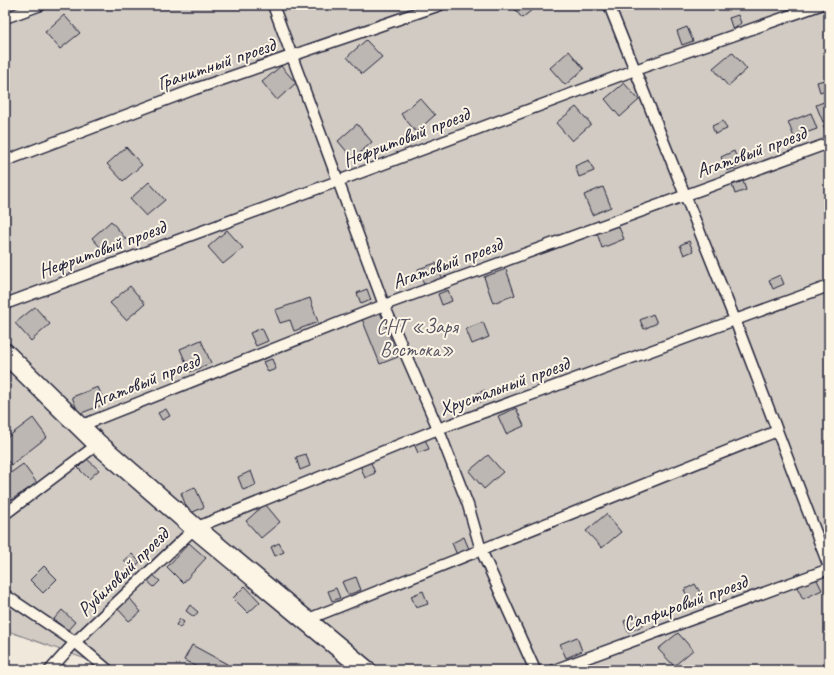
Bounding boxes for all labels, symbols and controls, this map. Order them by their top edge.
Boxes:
street label: Гранитный проезд [154,32,280,96]
street label: Нефритовый проезд [339,101,475,173]
street label: Агатовый проезд [693,120,811,183]
street label: Нефритовый проезд [35,214,171,284]
street label: Агатовый проезд [389,231,507,294]
park label: СНТ «Заря Востока» [376,314,459,362]
street label: Агатовый проезд [87,347,205,414]
street label: Хрустальный проезд [435,350,574,421]
street label: Рубиновый проезд [72,521,175,622]
street label: Сапфировый проезд [620,568,752,637]

